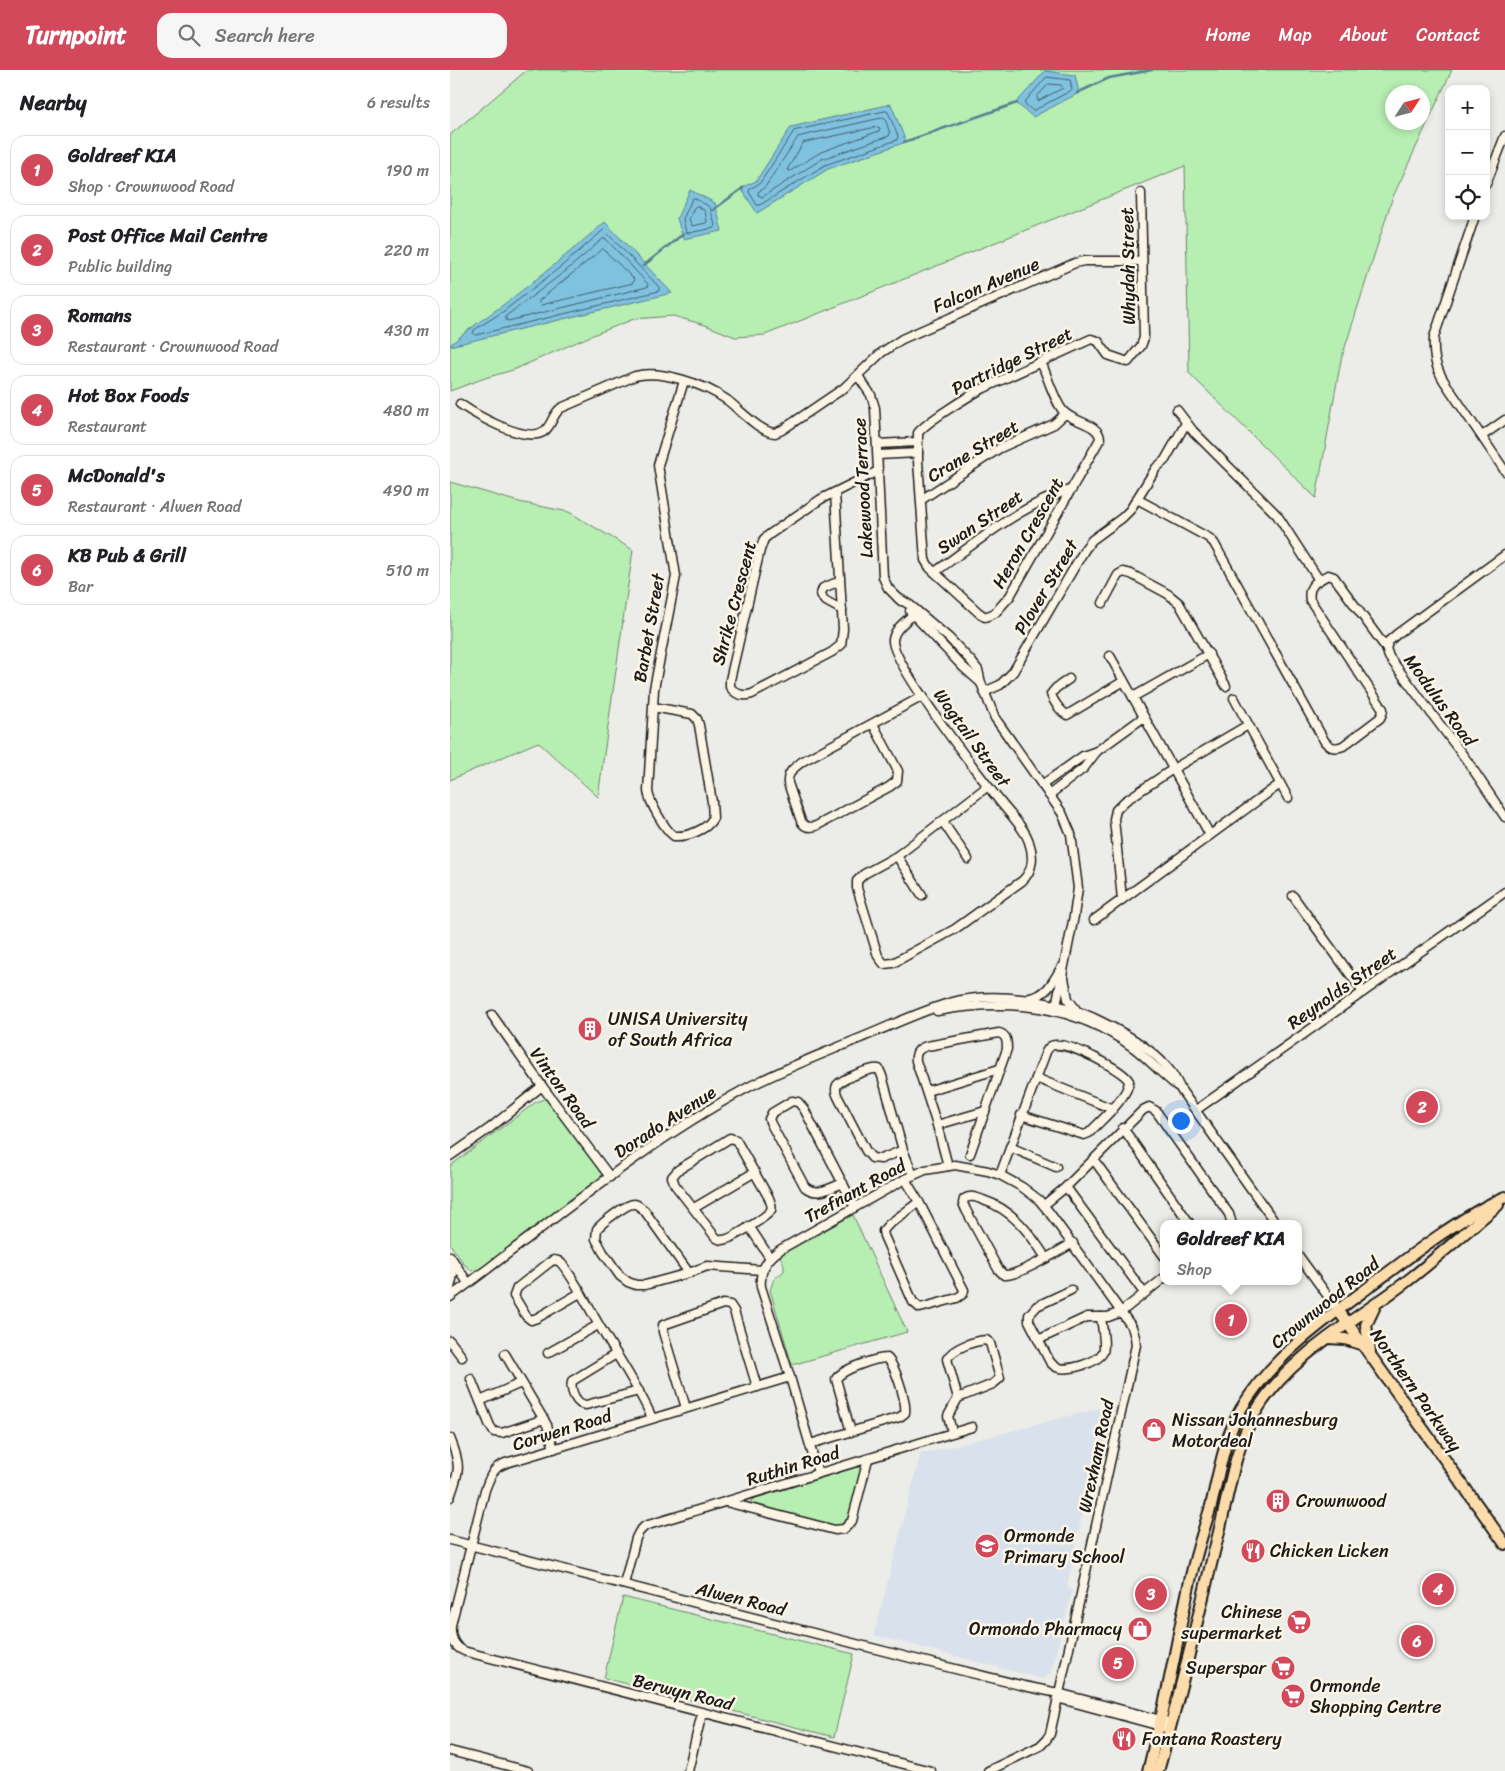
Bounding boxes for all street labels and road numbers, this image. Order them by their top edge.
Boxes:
street label: Whydah Street [1111,207,1145,325]
street label: Falcon Avenue [927,248,1045,322]
street label: Partridge Street [946,318,1078,404]
street label: Crane Street [921,411,1026,491]
street label: Lakewood Terrace [843,417,883,559]
street label: Heron Crescent [983,471,1073,595]
street label: Swan Street [930,481,1030,563]
street label: Plover Street [1005,532,1088,641]
street label: Shrike Crescent [702,537,766,669]
street label: Barbet Street [624,570,674,685]
street label: Modulus Road [1395,647,1486,754]
street label: Wagtail Street [925,682,1019,795]
street label: Reynolds Street [1280,938,1404,1038]
street label: Vinton Road [521,1040,604,1137]
street label: Dorado Avenue [607,1077,723,1167]
street label: Trefnant Road [798,1149,913,1232]
street label: Crownwood Road [1263,1248,1388,1357]
street label: Northern Parkway [1361,1321,1471,1459]
street label: Wrexham Road [1068,1395,1124,1516]
street label: Corwen Road [508,1399,617,1460]
street label: Ruthin Road [743,1436,845,1495]
street label: Alwen Road [692,1572,791,1626]
street label: Berwyn Road [629,1664,738,1720]

